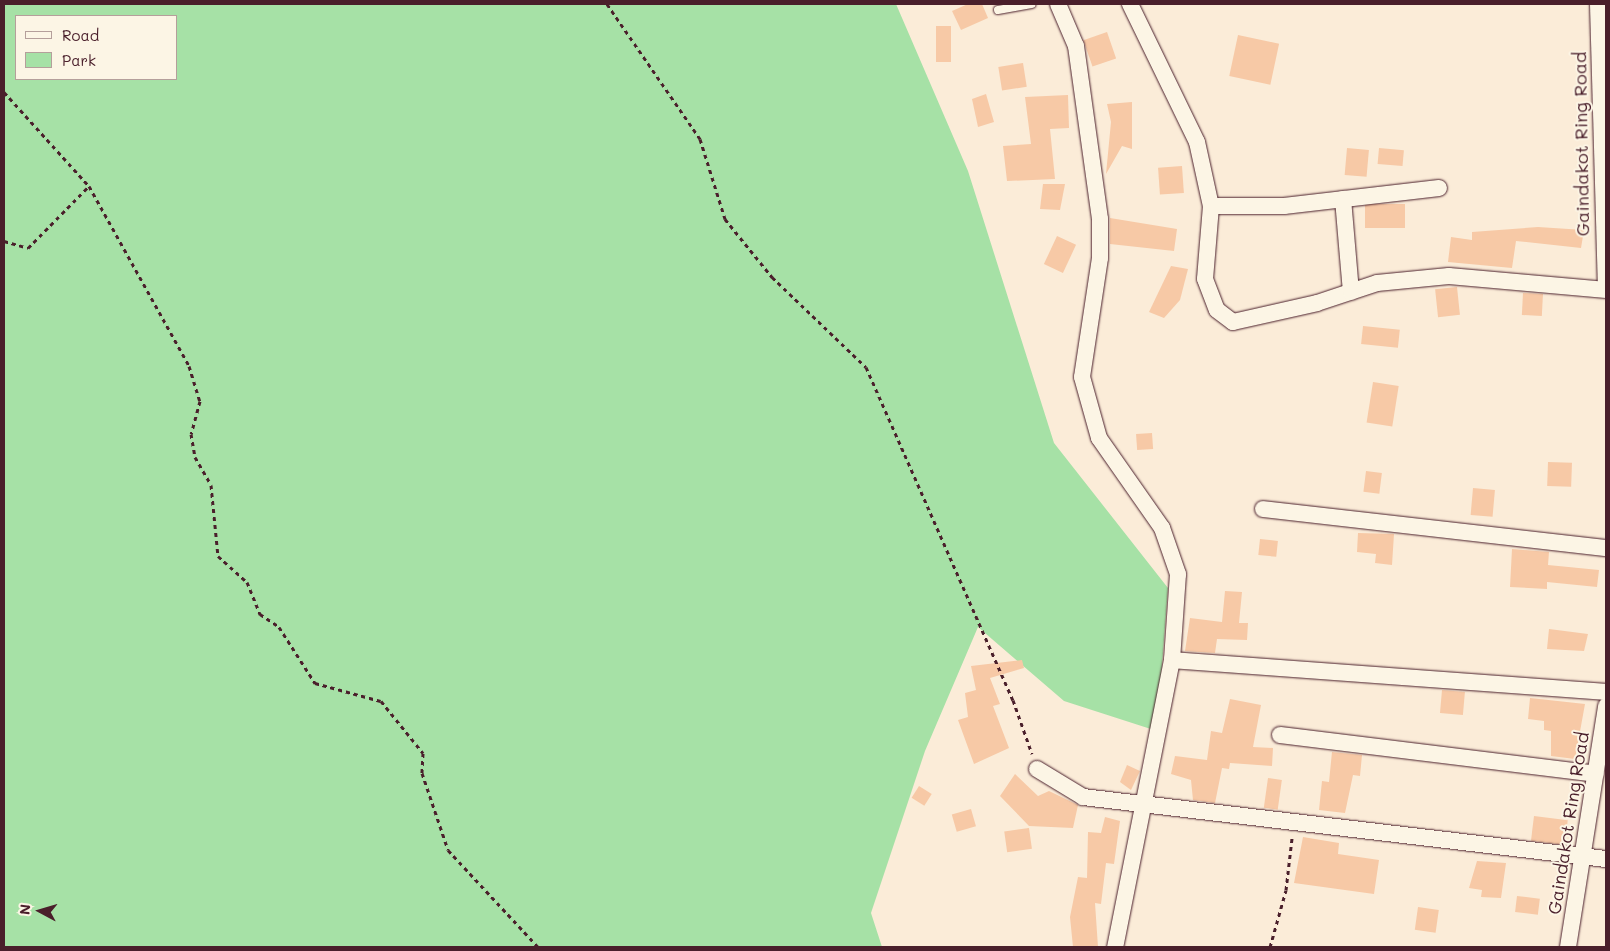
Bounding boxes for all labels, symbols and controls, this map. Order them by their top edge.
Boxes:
legend [15,15,178,80]
text: Road [62,25,99,45]
text: Park [62,50,96,70]
street label: Gaindakot Ring Road [1569,52,1593,236]
street label: Gaindakot Ring Road [1543,730,1593,916]
north arrow [15,886,65,936]
text: N [15,903,35,916]

